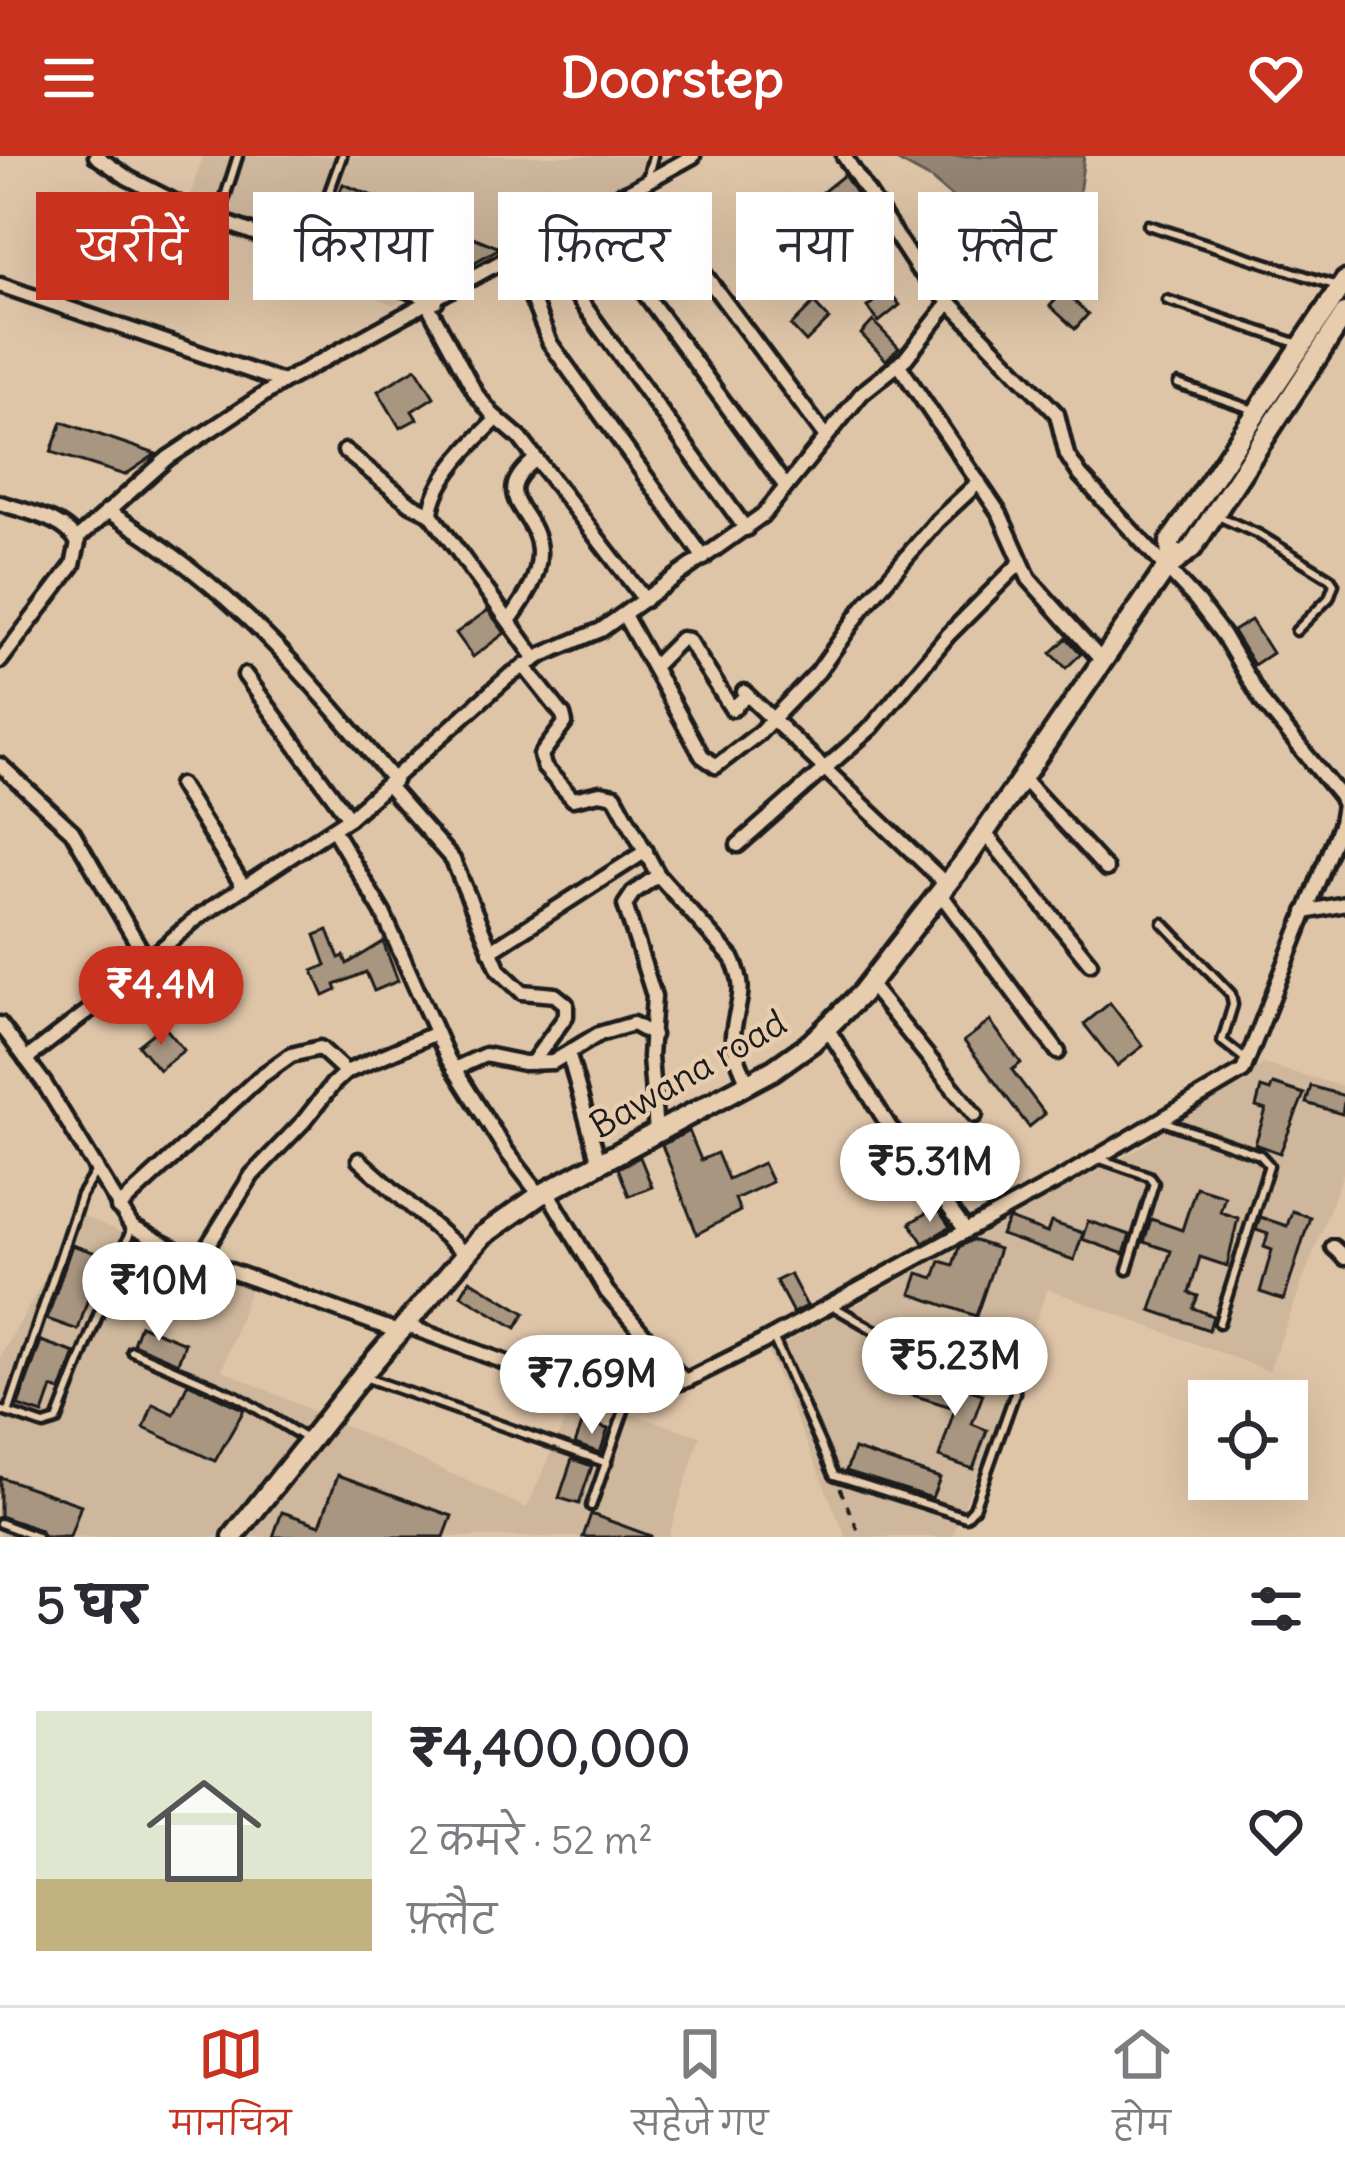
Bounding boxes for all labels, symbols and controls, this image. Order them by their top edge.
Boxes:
text: Doorstep [561,44,784,112]
icon: menu [36,45,102,111]
icon: heart [1243,45,1309,111]
chip: खरीदें [36,192,229,300]
chip: किराया [253,192,474,300]
chip: फ़िल्टर [498,192,712,300]
chip: नया [736,192,894,300]
chip: फ़्लैट [918,192,1098,300]
pin: ₹4.4M [77,946,245,1048]
text: ₹4.4M [106,960,216,1009]
street label: Bawana road [582,1000,794,1148]
pin: ₹5.31M [832,1123,1028,1225]
text: ₹5.31M [867,1137,993,1186]
pin: ₹10M [88,1242,230,1344]
text: ₹10M [109,1256,209,1305]
pin: ₹5.23M [857,1317,1053,1419]
text: ₹5.23M [889,1331,1021,1380]
pin: ₹7.69M [494,1335,690,1437]
text: ₹7.69M [527,1349,657,1398]
map controls [1188,1380,1308,1500]
button: locate [1188,1380,1308,1500]
text: 5 घर [36,1573,145,1637]
icon: filters [1243,1576,1309,1642]
text: ₹4,400,000 [408,1716,690,1780]
icon: home [132,1759,276,1903]
icon: heart [1243,1798,1309,1864]
text: 2 कमरे · 52 m² [408,1816,653,1865]
text: फ़्लैट [408,1895,497,1944]
tab: मानचित्र [170,2021,291,2160]
tab: सहेजे गए [632,2021,768,2160]
tab: होम [1109,2021,1175,2160]

